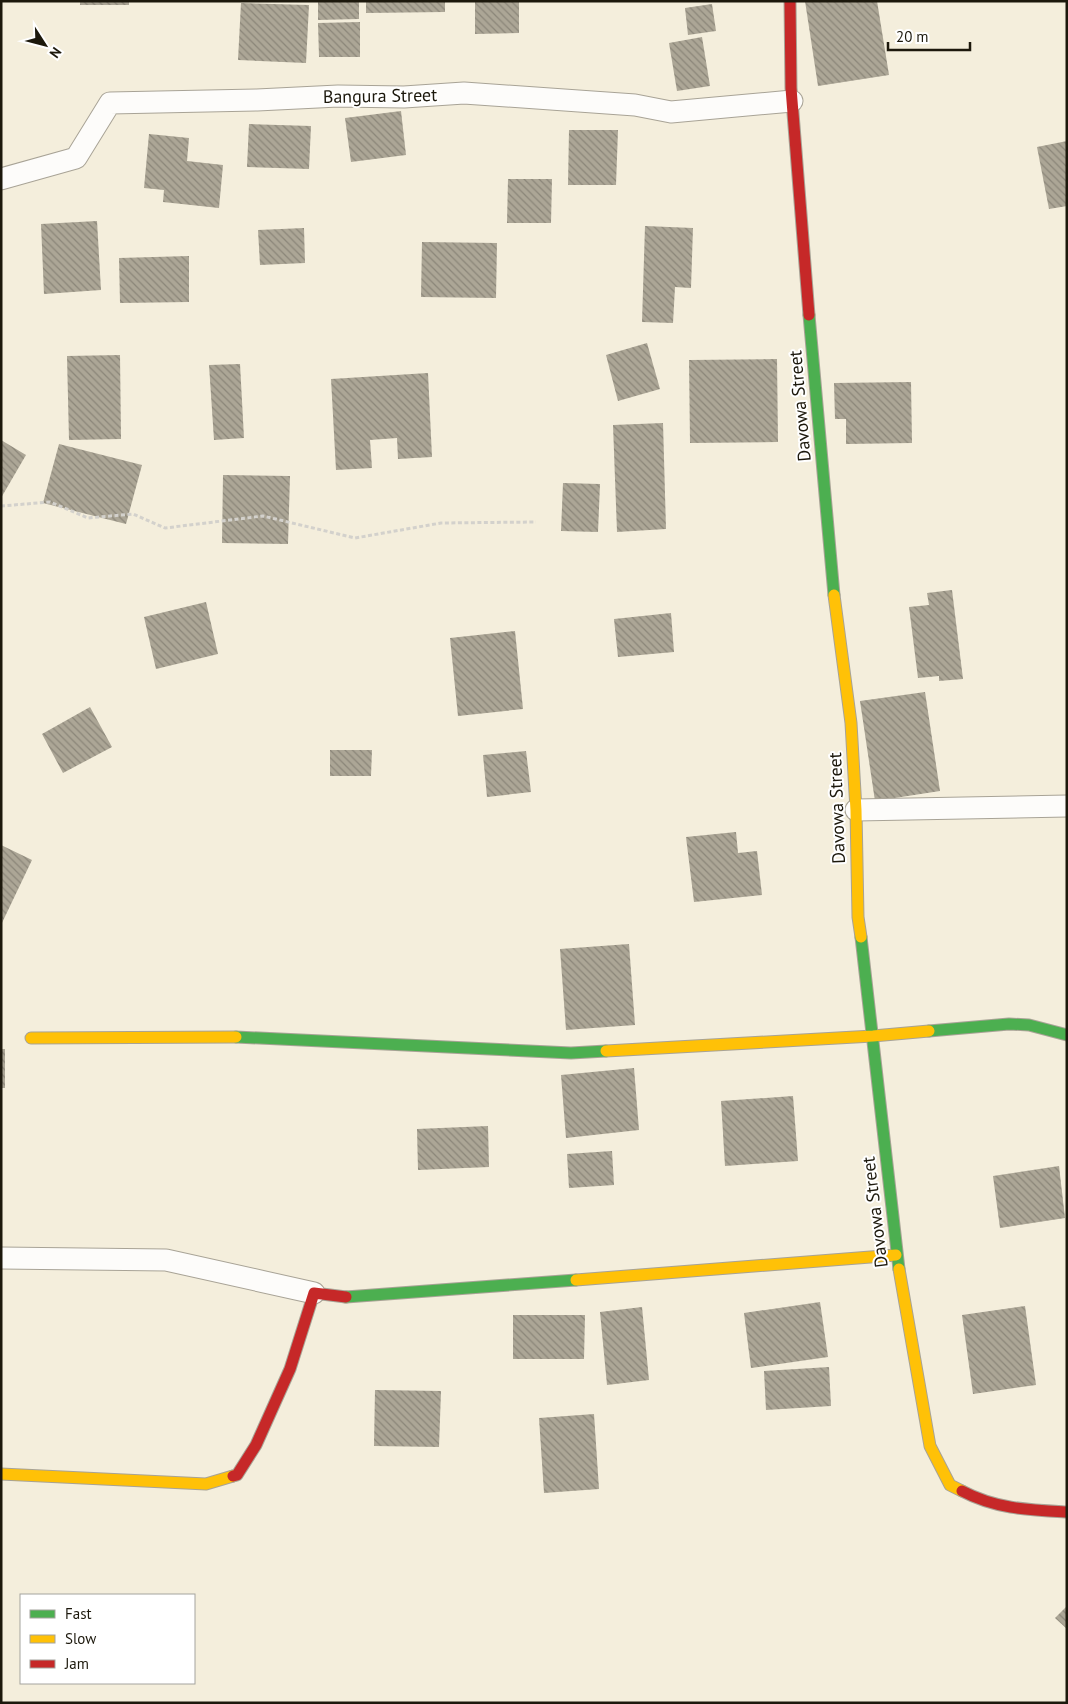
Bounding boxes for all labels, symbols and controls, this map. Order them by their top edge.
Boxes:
north arrow [20,20,70,70]
scale bar [888,20,970,52]
text: 20 m [896,27,929,46]
text: N [46,44,66,62]
street label: Bangura Street [323,83,437,108]
street label: Davowa Street [783,349,816,463]
street label: Davowa Street [823,752,850,864]
street label: Davowa Street [856,1155,893,1269]
legend [20,1594,195,1684]
text: Fast [65,1604,92,1623]
text: Slow [65,1629,96,1648]
text: Jam [64,1654,89,1673]

